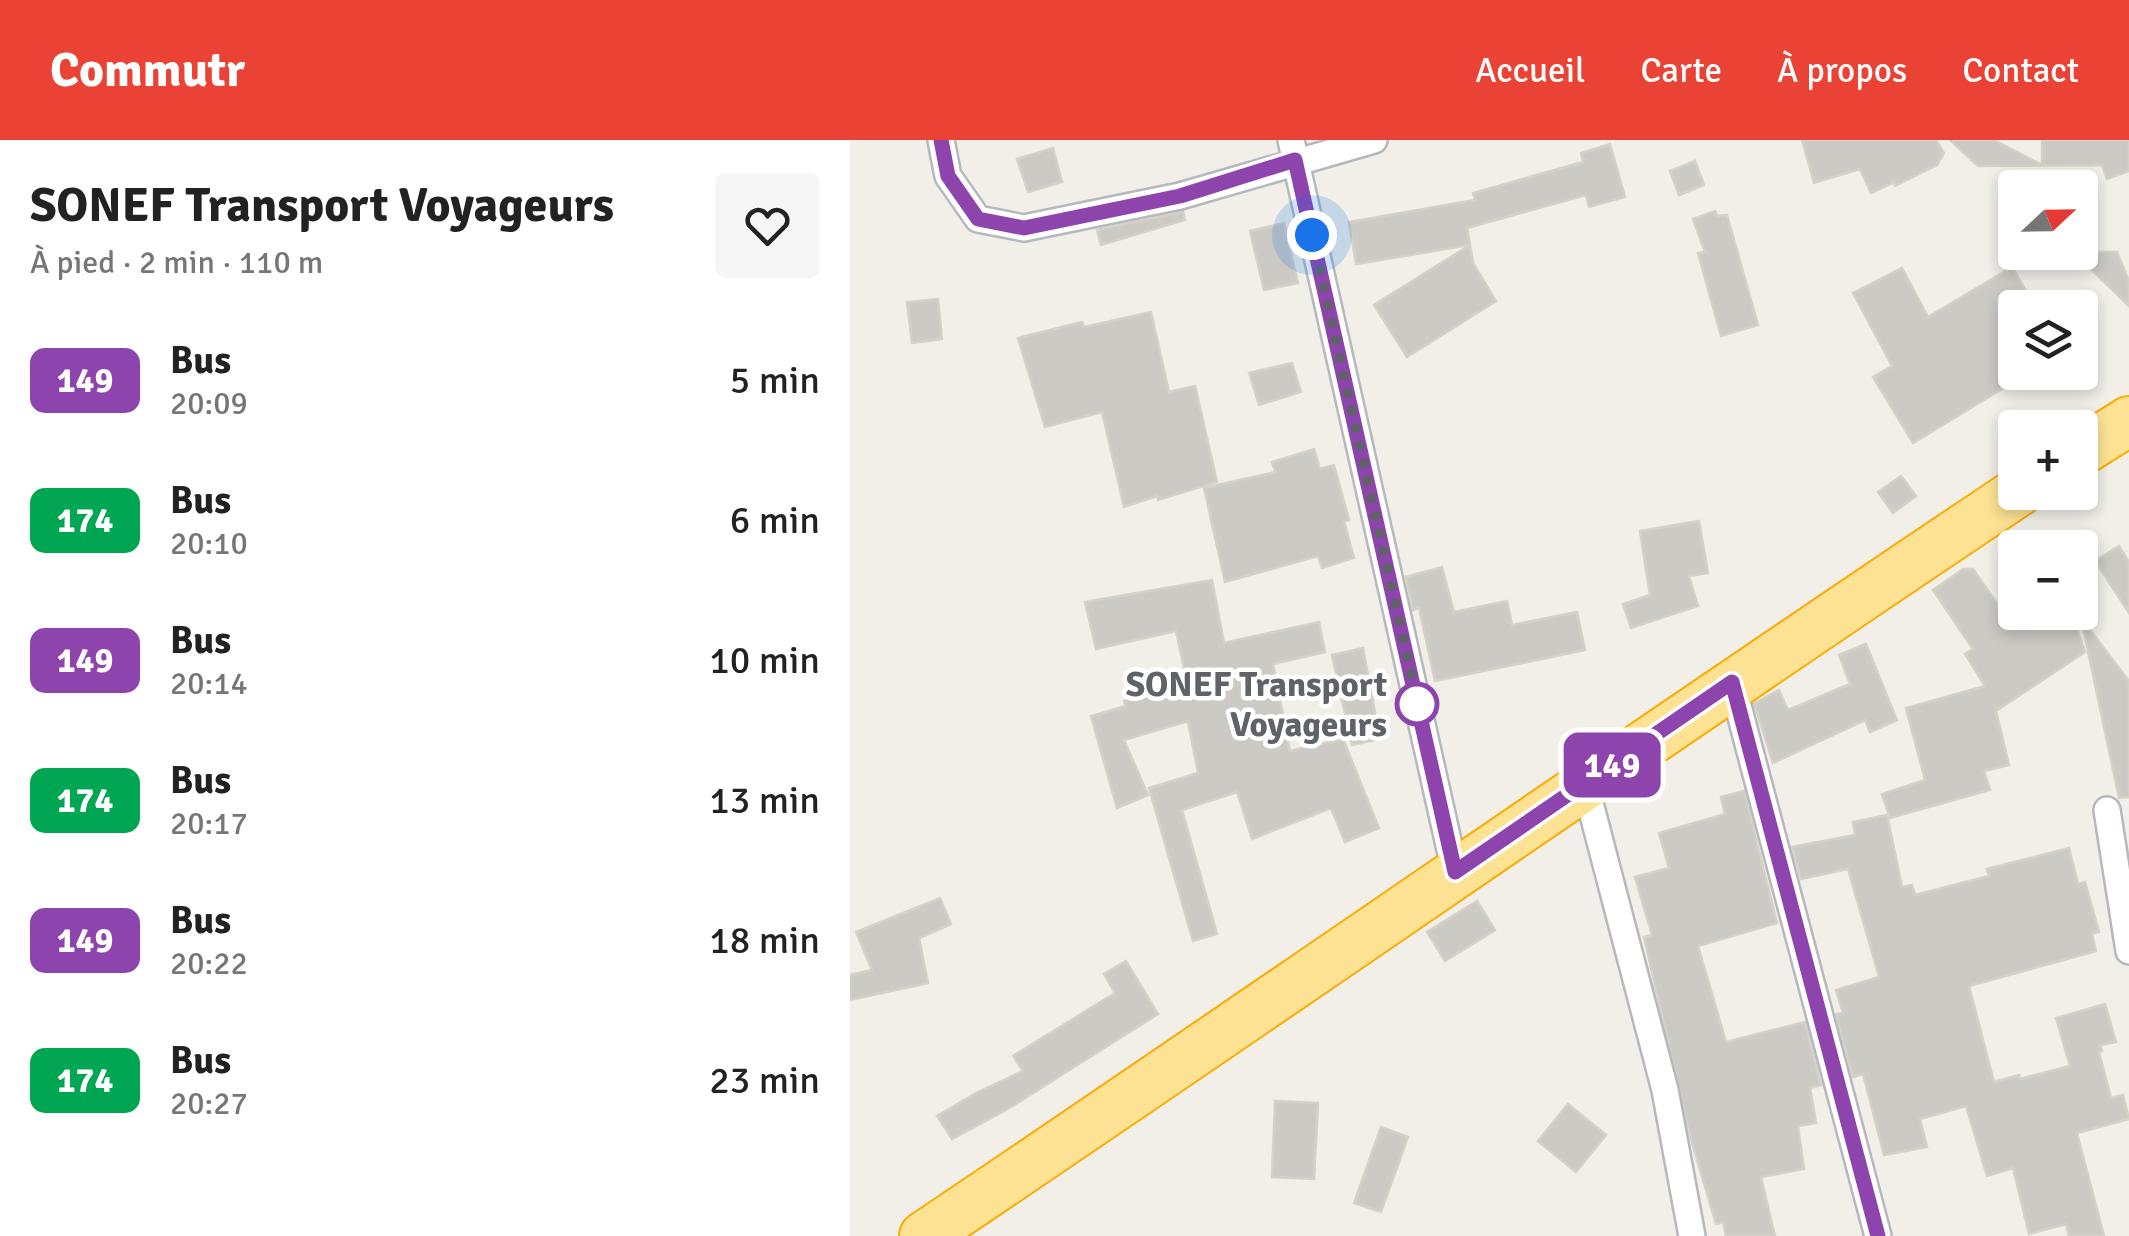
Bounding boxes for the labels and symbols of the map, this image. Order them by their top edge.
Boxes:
north arrow [1998,170,2098,270]
your location [1287,210,1337,260]
place label: SONEF Transport Voyageurs [1126,663,1387,746]
marker: SONEF Transport Voyageurs [1396,683,1438,725]
line badge: 149 [1554,732,1670,798]

